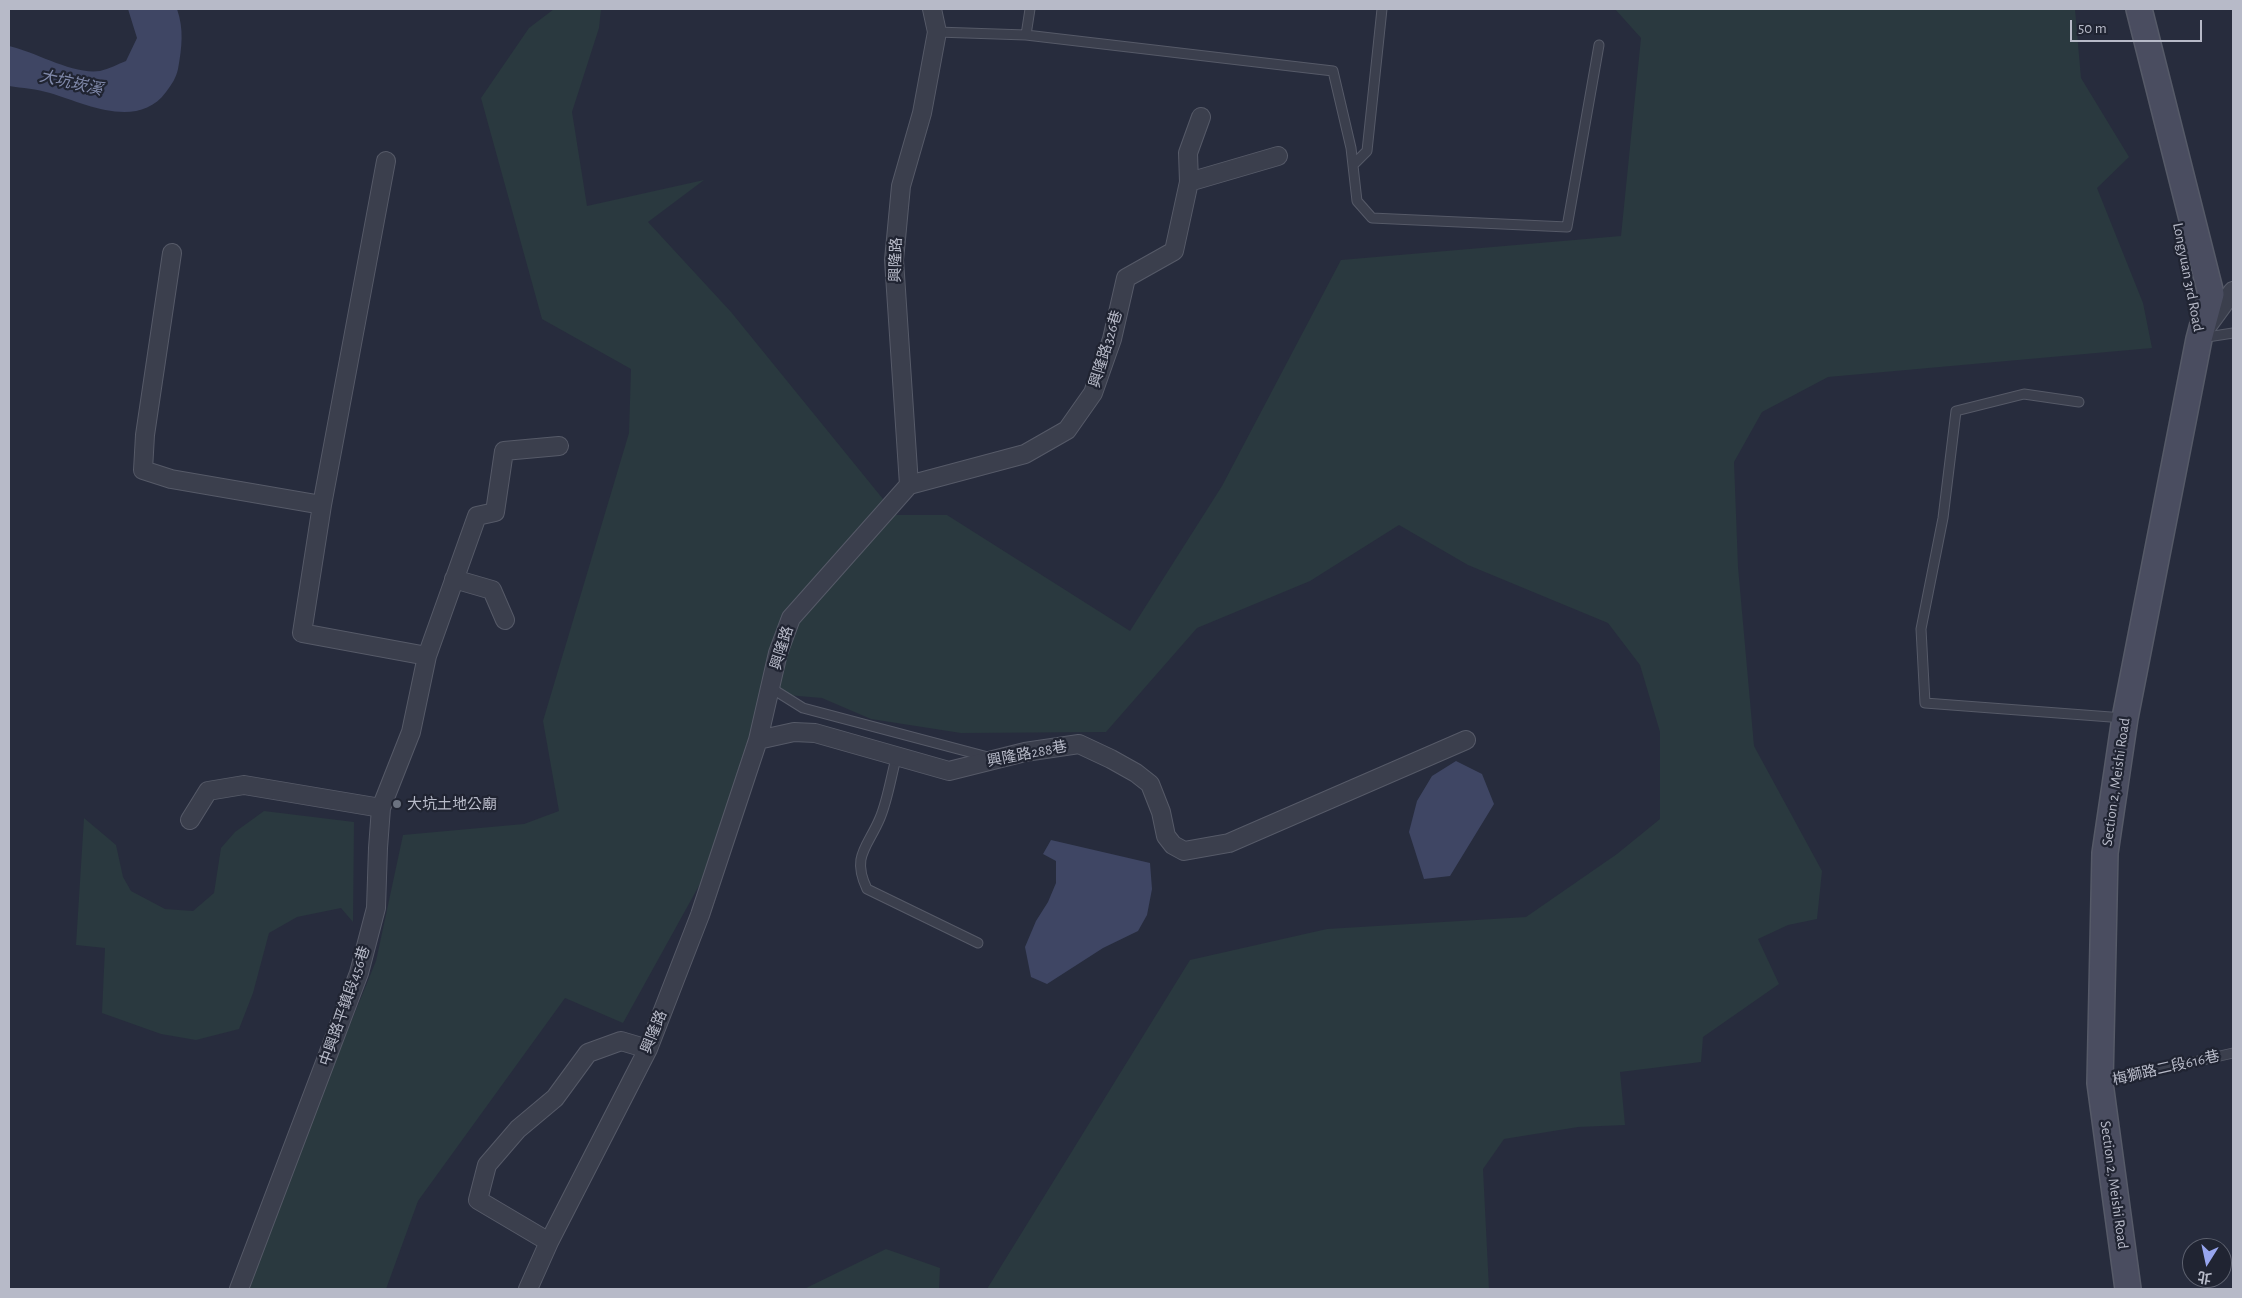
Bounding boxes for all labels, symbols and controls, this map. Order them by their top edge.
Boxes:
scale bar [2072,10,2204,42]
text: 50 m [2078,21,2107,36]
water label: 大坑崁溪 [38,66,104,100]
street label: Longyuan 3rd Road [2169,221,2207,333]
street label: 興隆路 [887,237,905,283]
street label: 興隆路326巷 [1086,308,1126,390]
street label: 興隆路 [767,624,797,672]
street label: Section 2, Meishi Road [2098,717,2134,847]
street label: 興隆路288巷 [986,737,1068,771]
place label: 大坑土地公廟 [407,795,497,813]
marker: 大坑土地公廟 [391,798,403,810]
street label: 中興路平鎮段456巷 [316,944,374,1068]
street label: 興隆路 [637,1008,671,1056]
street label: 梅獅路二段616巷 [2111,1047,2221,1089]
street label: Section 2, Meishi Road [2096,1120,2132,1250]
north arrow [2182,1238,2232,1288]
text: 北 [2196,1269,2213,1285]

